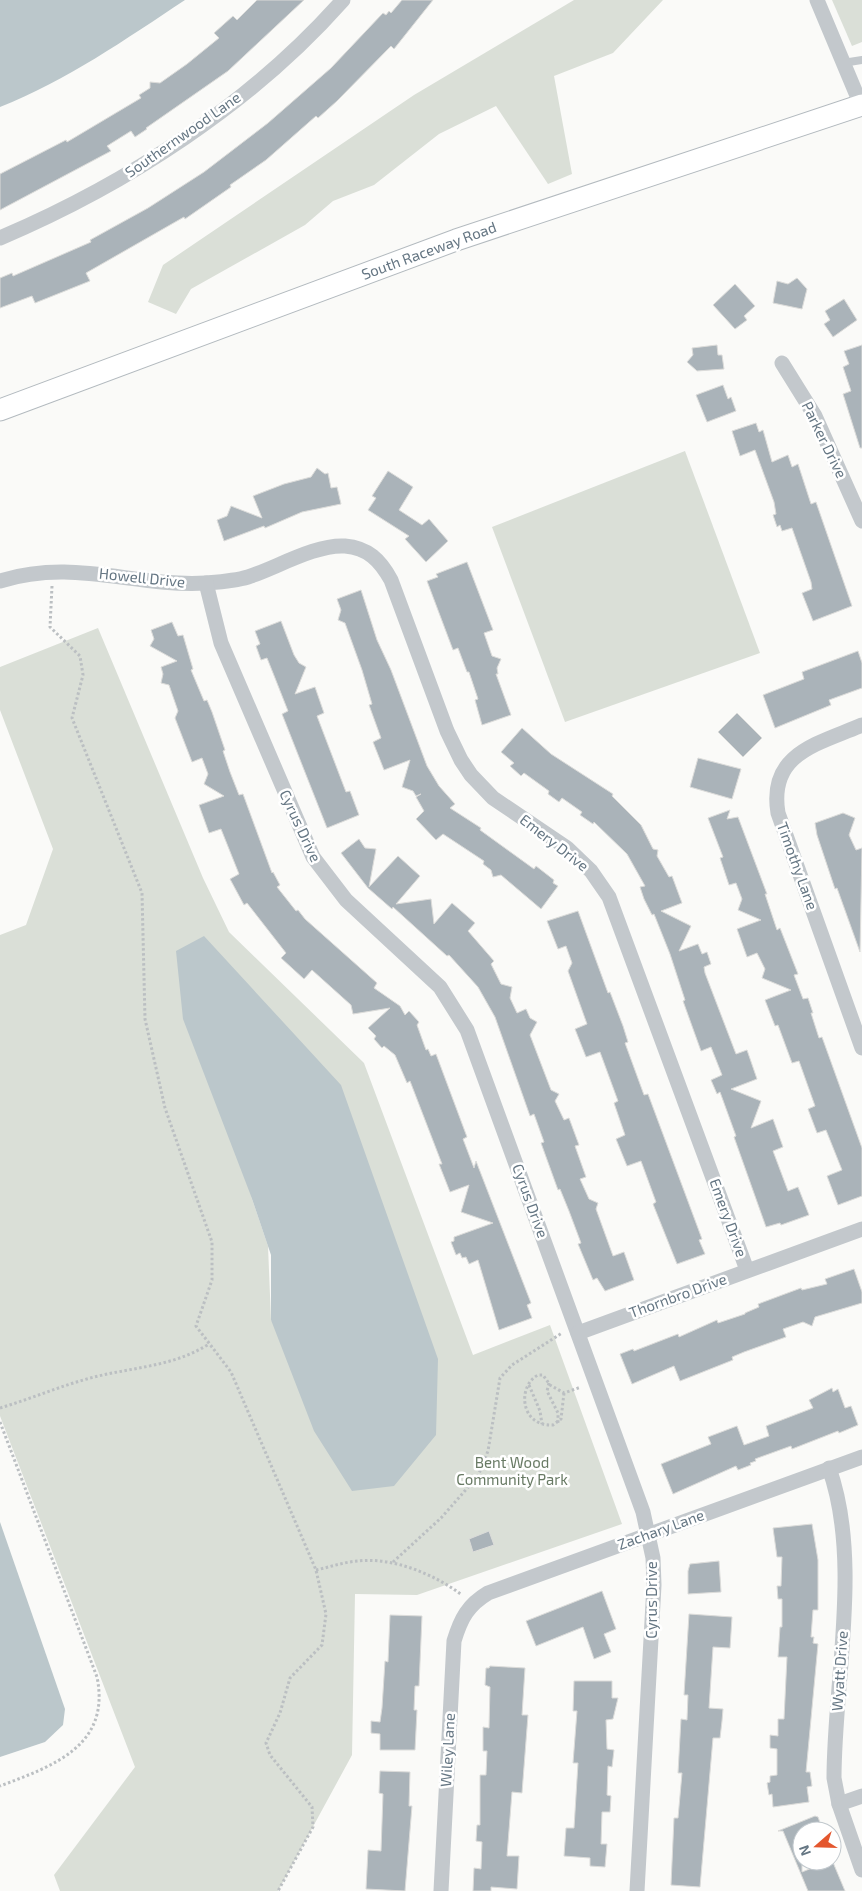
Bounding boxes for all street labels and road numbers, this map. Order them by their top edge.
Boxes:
street label: Southernwood Lane [121,88,244,181]
street label: South Raceway Road [359,217,498,283]
street label: Parker Drive [799,398,851,481]
street label: Howell Drive [98,564,186,590]
street label: Cyrus Drive [276,787,325,865]
street label: Emery Drive [517,810,593,875]
street label: Timothy Lane [774,819,822,912]
street label: Cyrus Drive [509,1161,553,1240]
street label: Emery Drive [706,1176,751,1259]
street label: Thornbro Drive [626,1269,729,1321]
street label: Zachary Lane [615,1505,706,1553]
street label: Cyrus Drive [642,1561,660,1639]
street label: Wyatt Drive [827,1630,851,1712]
street label: Wiley Lane [436,1712,458,1787]

